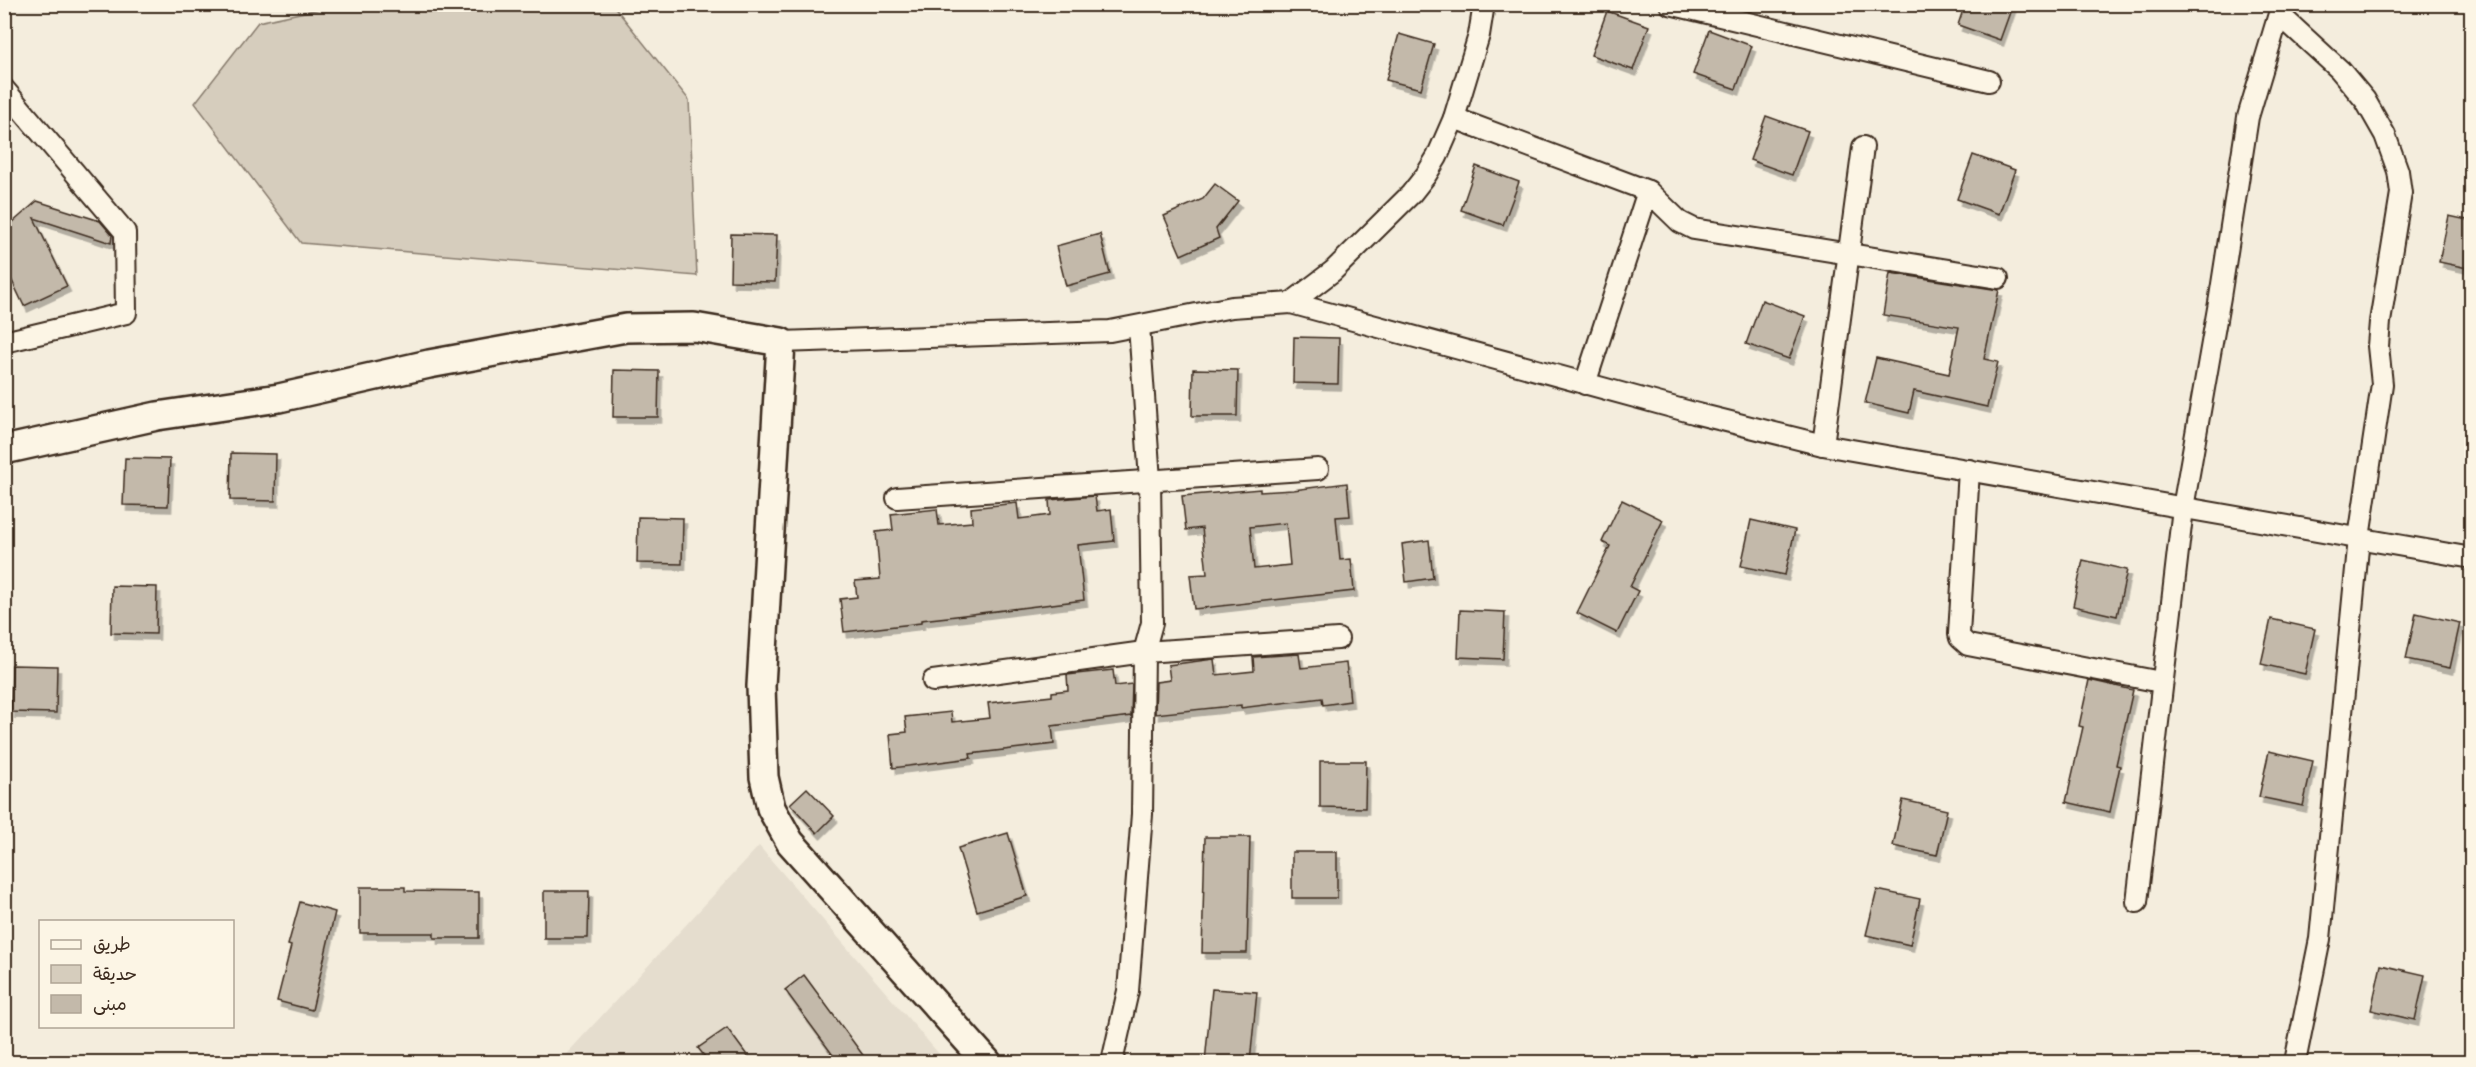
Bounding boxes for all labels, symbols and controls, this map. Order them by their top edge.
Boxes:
legend [39,920,234,1028]
text: طريق [93,933,131,955]
text: حديقة [93,963,137,985]
text: مبنى [93,993,127,1015]

